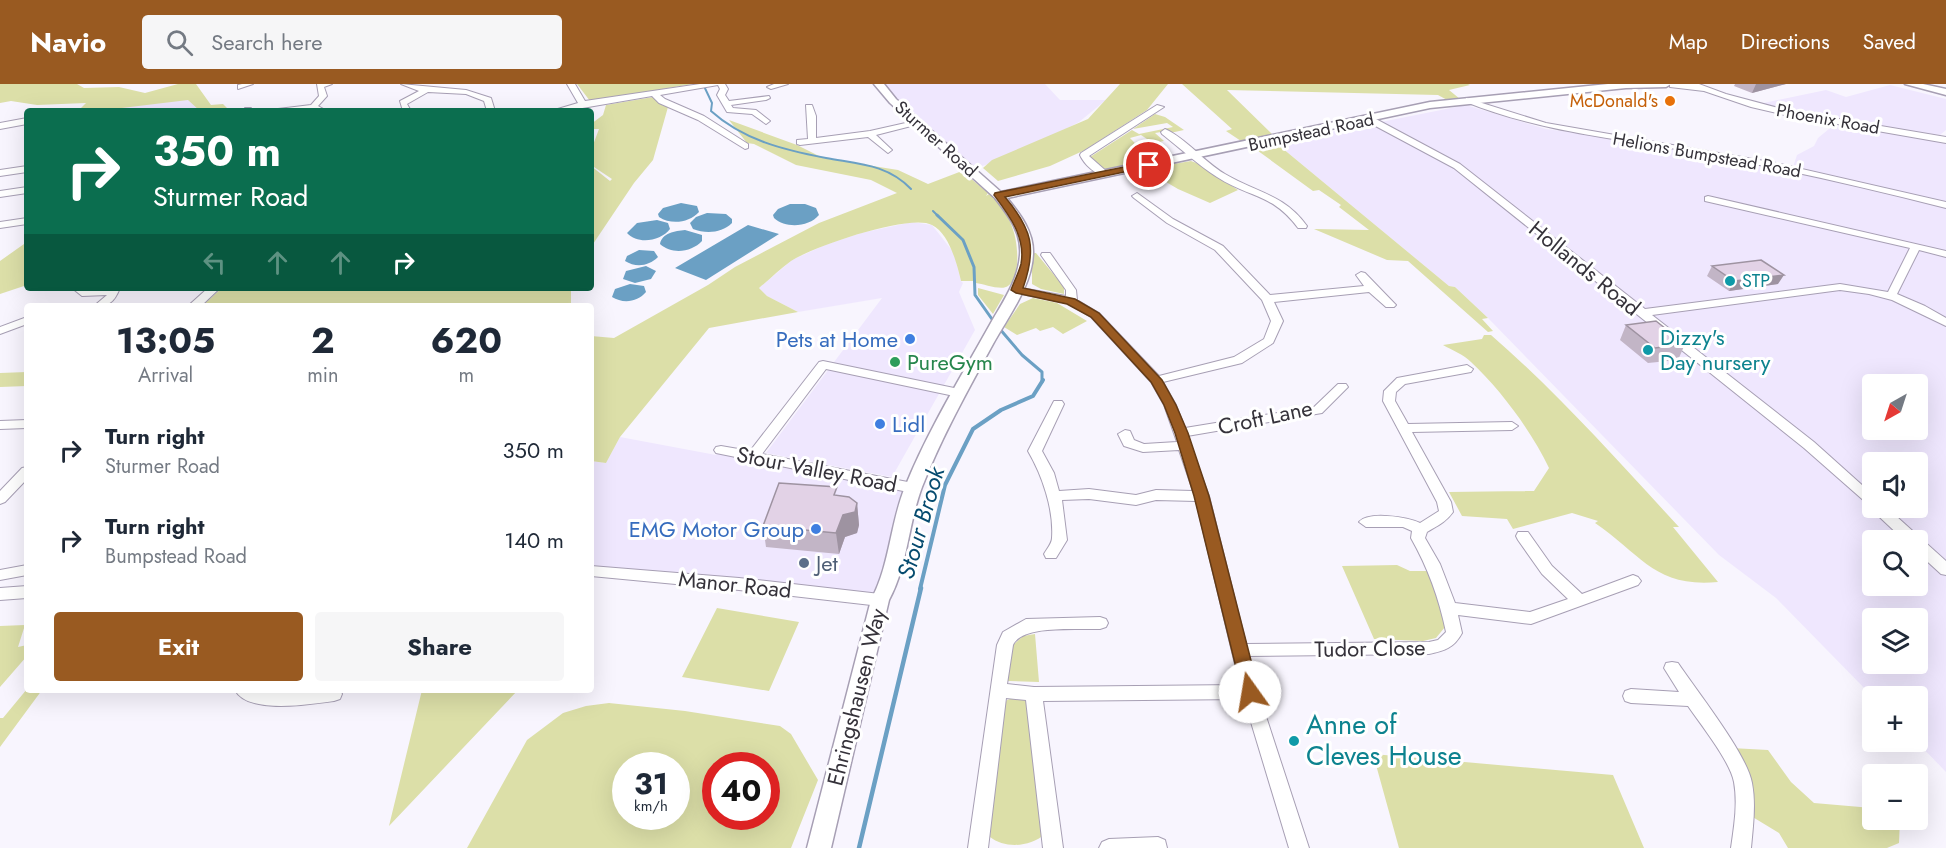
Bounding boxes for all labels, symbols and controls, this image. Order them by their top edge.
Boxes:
search box [142,15,562,69]
text: Navio [30,22,106,63]
icon: search [163,26,196,59]
text: Search here [211,26,322,58]
text: Map [1669,27,1708,57]
text: Directions [1741,27,1830,57]
text: Saved [1863,27,1916,57]
place label: McDonald's [1570,88,1658,114]
marker: McDonald's [1663,94,1677,108]
street label: Sturmer Road [889,95,983,183]
street label: Phoenix Road [1774,97,1882,141]
street label: Bumpstead Road [1246,106,1376,158]
text: 350 m [153,121,281,182]
street label: Helions Bumpstead Road [1611,126,1803,184]
icon: right [54,132,132,210]
pin [1123,139,1174,190]
icon: arrive [1132,148,1165,181]
text: Sturmer Road [153,177,308,216]
street label: Hollands Road [1522,213,1648,323]
icon: left [198,246,231,279]
icon: ahead [261,246,294,279]
icon: ahead [324,246,357,279]
icon: right [387,246,420,279]
place label: STP [1742,268,1770,294]
marker: STP [1723,274,1737,288]
text: 13:05 [116,314,215,366]
text: 2 [311,314,335,366]
text: 620 [431,314,502,366]
place label: Dizzy's Day nursery [1660,321,1771,378]
place label: Pets at Home [776,323,898,355]
marker: Pets at Home [903,332,917,346]
marker: Dizzy's Day nursery [1641,343,1655,357]
place label: PureGym [907,346,993,378]
marker: PureGym [888,355,902,369]
text: Arrival [138,361,193,390]
text: min [307,361,339,390]
text: m [458,361,474,390]
north arrow [1862,374,1928,440]
map controls [1862,374,1928,830]
street label: Croft Lane [1215,391,1315,443]
place label: Lidl [892,408,925,440]
marker: Lidl [873,417,887,431]
text: Turn right [105,420,205,452]
icon: right [54,434,87,467]
text: 350 m [503,434,564,466]
street label: Stour Valley Road [734,438,900,500]
text: Sturmer Road [105,452,220,481]
button: sound [1862,452,1928,518]
water label: Stour Brook [888,461,954,583]
text: Turn right [105,510,205,542]
place label: EMG Motor Group [629,513,804,545]
marker: EMG Motor Group [809,522,823,536]
icon: right [54,524,87,557]
text: 140 m [504,524,564,556]
button: search [1862,530,1928,596]
text: Bumpstead Road [105,542,247,571]
place label: Jet [813,547,839,579]
marker: Jet [797,556,811,570]
street label: Manor Road [677,562,793,606]
street label: Ehringshausen Way [819,605,894,789]
button: layers [1862,608,1928,674]
button: Exit [54,612,303,681]
button: Share [315,612,564,681]
street label: Tudor Close [1314,631,1426,665]
position arrow [1218,660,1282,724]
button: + [1862,686,1928,752]
place label: Anne of Cleves House [1306,705,1462,775]
marker: Anne of Cleves House [1287,734,1301,748]
speed limit sign: 40 [702,752,780,830]
text: 31 [634,762,668,805]
button: − [1862,764,1928,830]
text: km/h [634,795,668,817]

